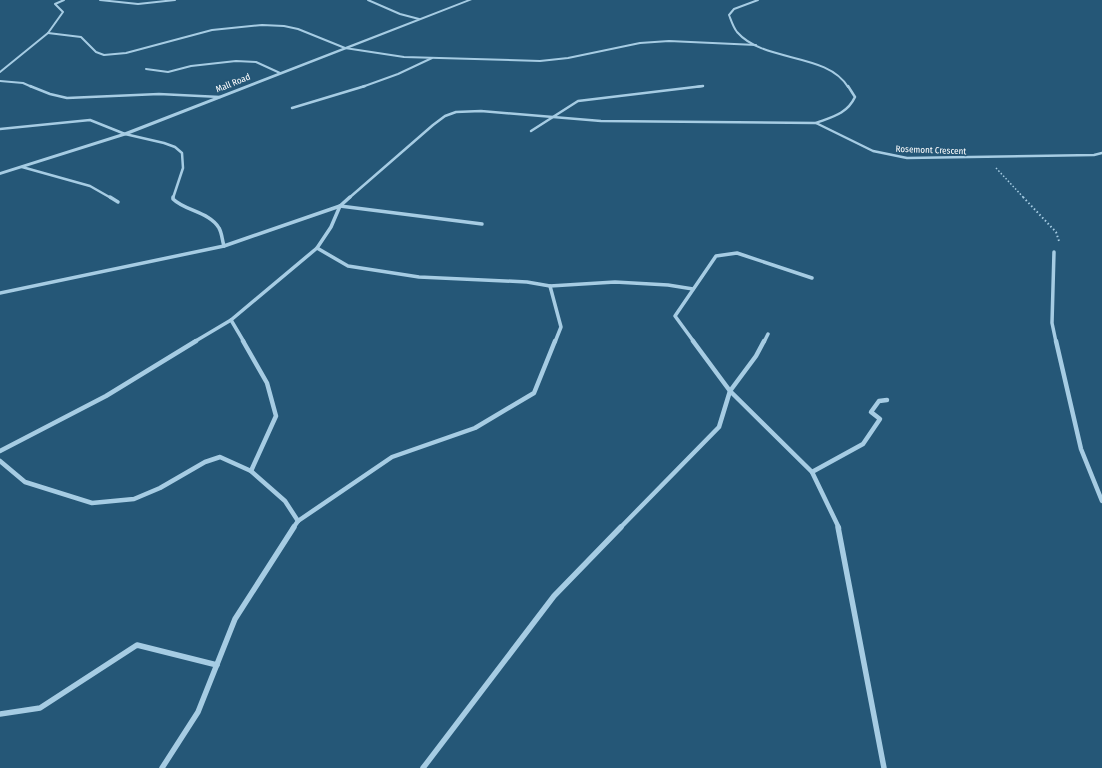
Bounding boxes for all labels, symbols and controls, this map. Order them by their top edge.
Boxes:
street label: Mall Road [214,72,252,94]
street label: Rosemont Crescent [896,144,967,156]

